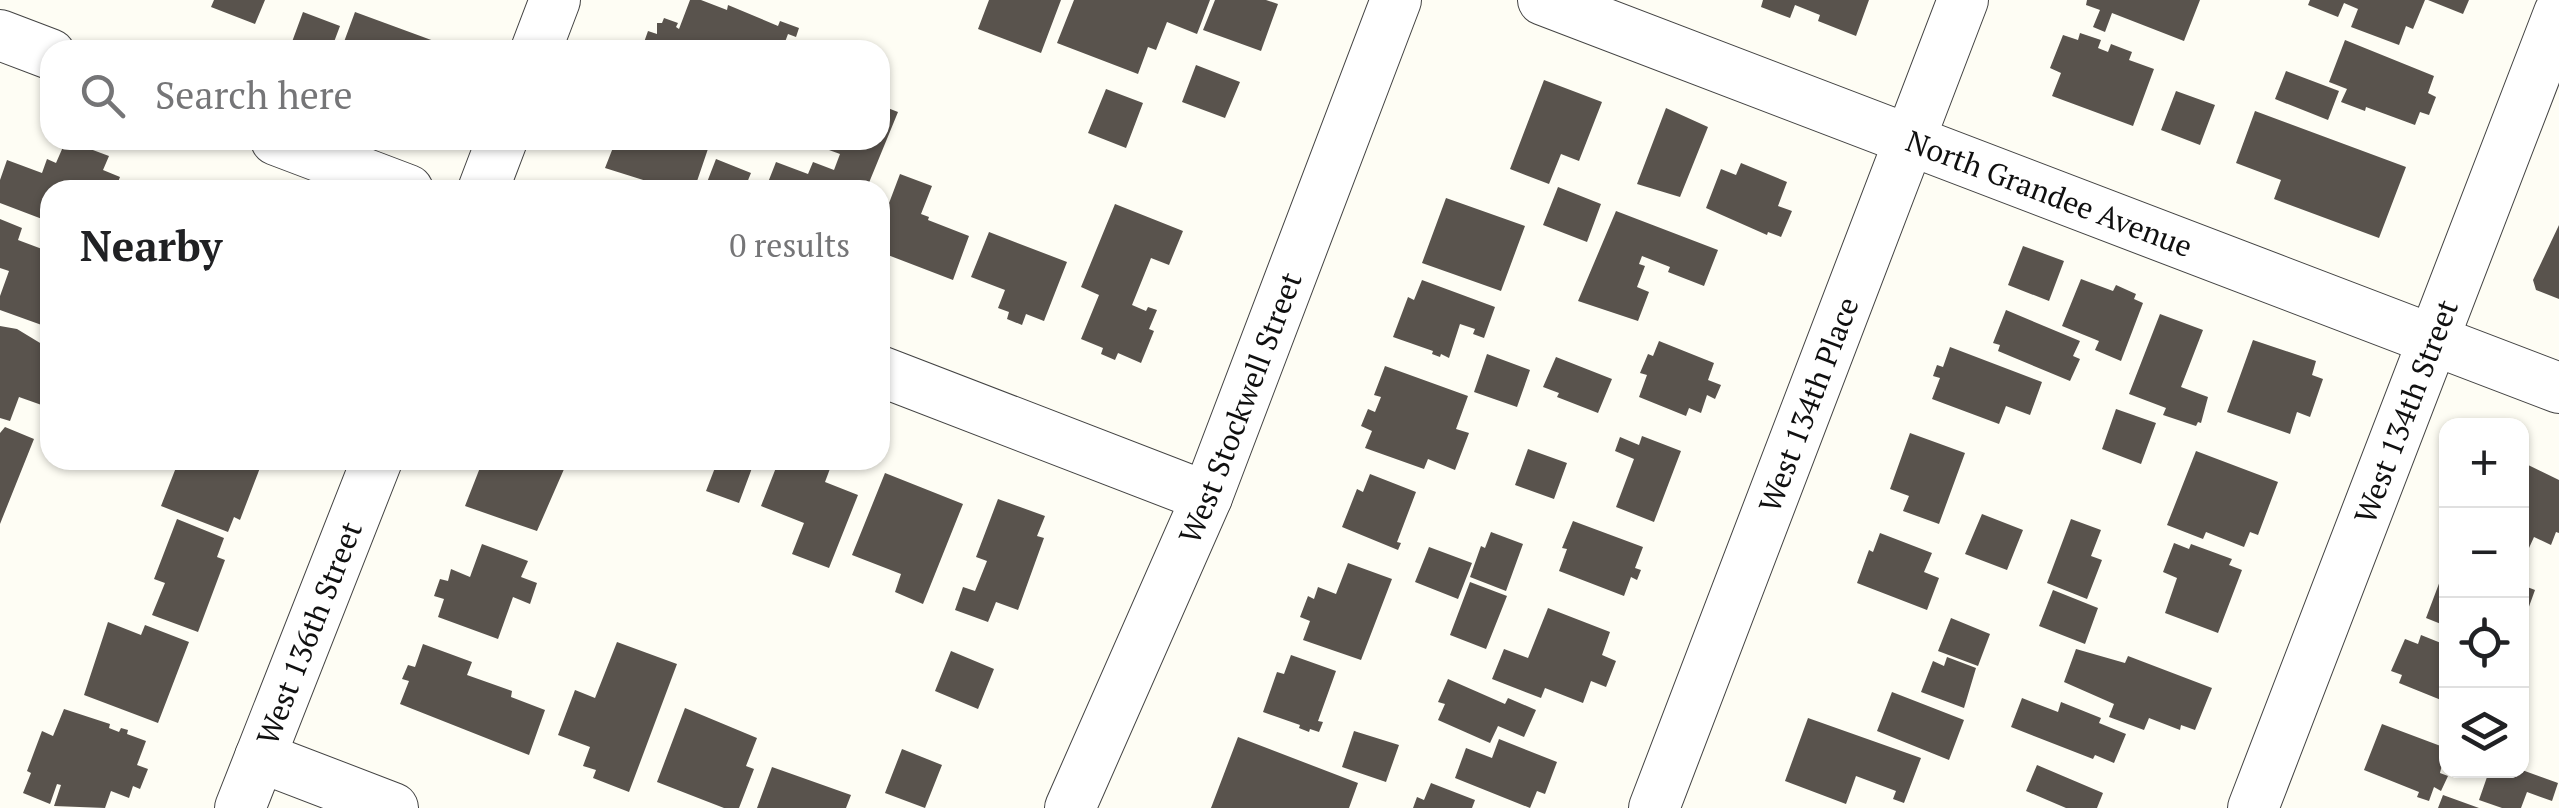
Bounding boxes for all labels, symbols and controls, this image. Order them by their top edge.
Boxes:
search box [40,40,890,150]
icon: search [75,68,130,123]
text: Search here [155,70,353,120]
street label: North Grandee Avenue [1901,121,2198,266]
text: Nearby [80,217,222,273]
text: 0 results [729,224,850,266]
street label: West Stockwell Street [1169,266,1311,550]
street label: West 134th Place [1749,291,1868,518]
street label: West 134th Street [2344,294,2467,529]
map controls [2439,418,2529,778]
button: + [2439,418,2529,508]
button: − [2439,508,2529,598]
street label: West 136th Street [247,516,371,751]
button: locate [2439,598,2529,688]
button: layers [2439,688,2529,778]

